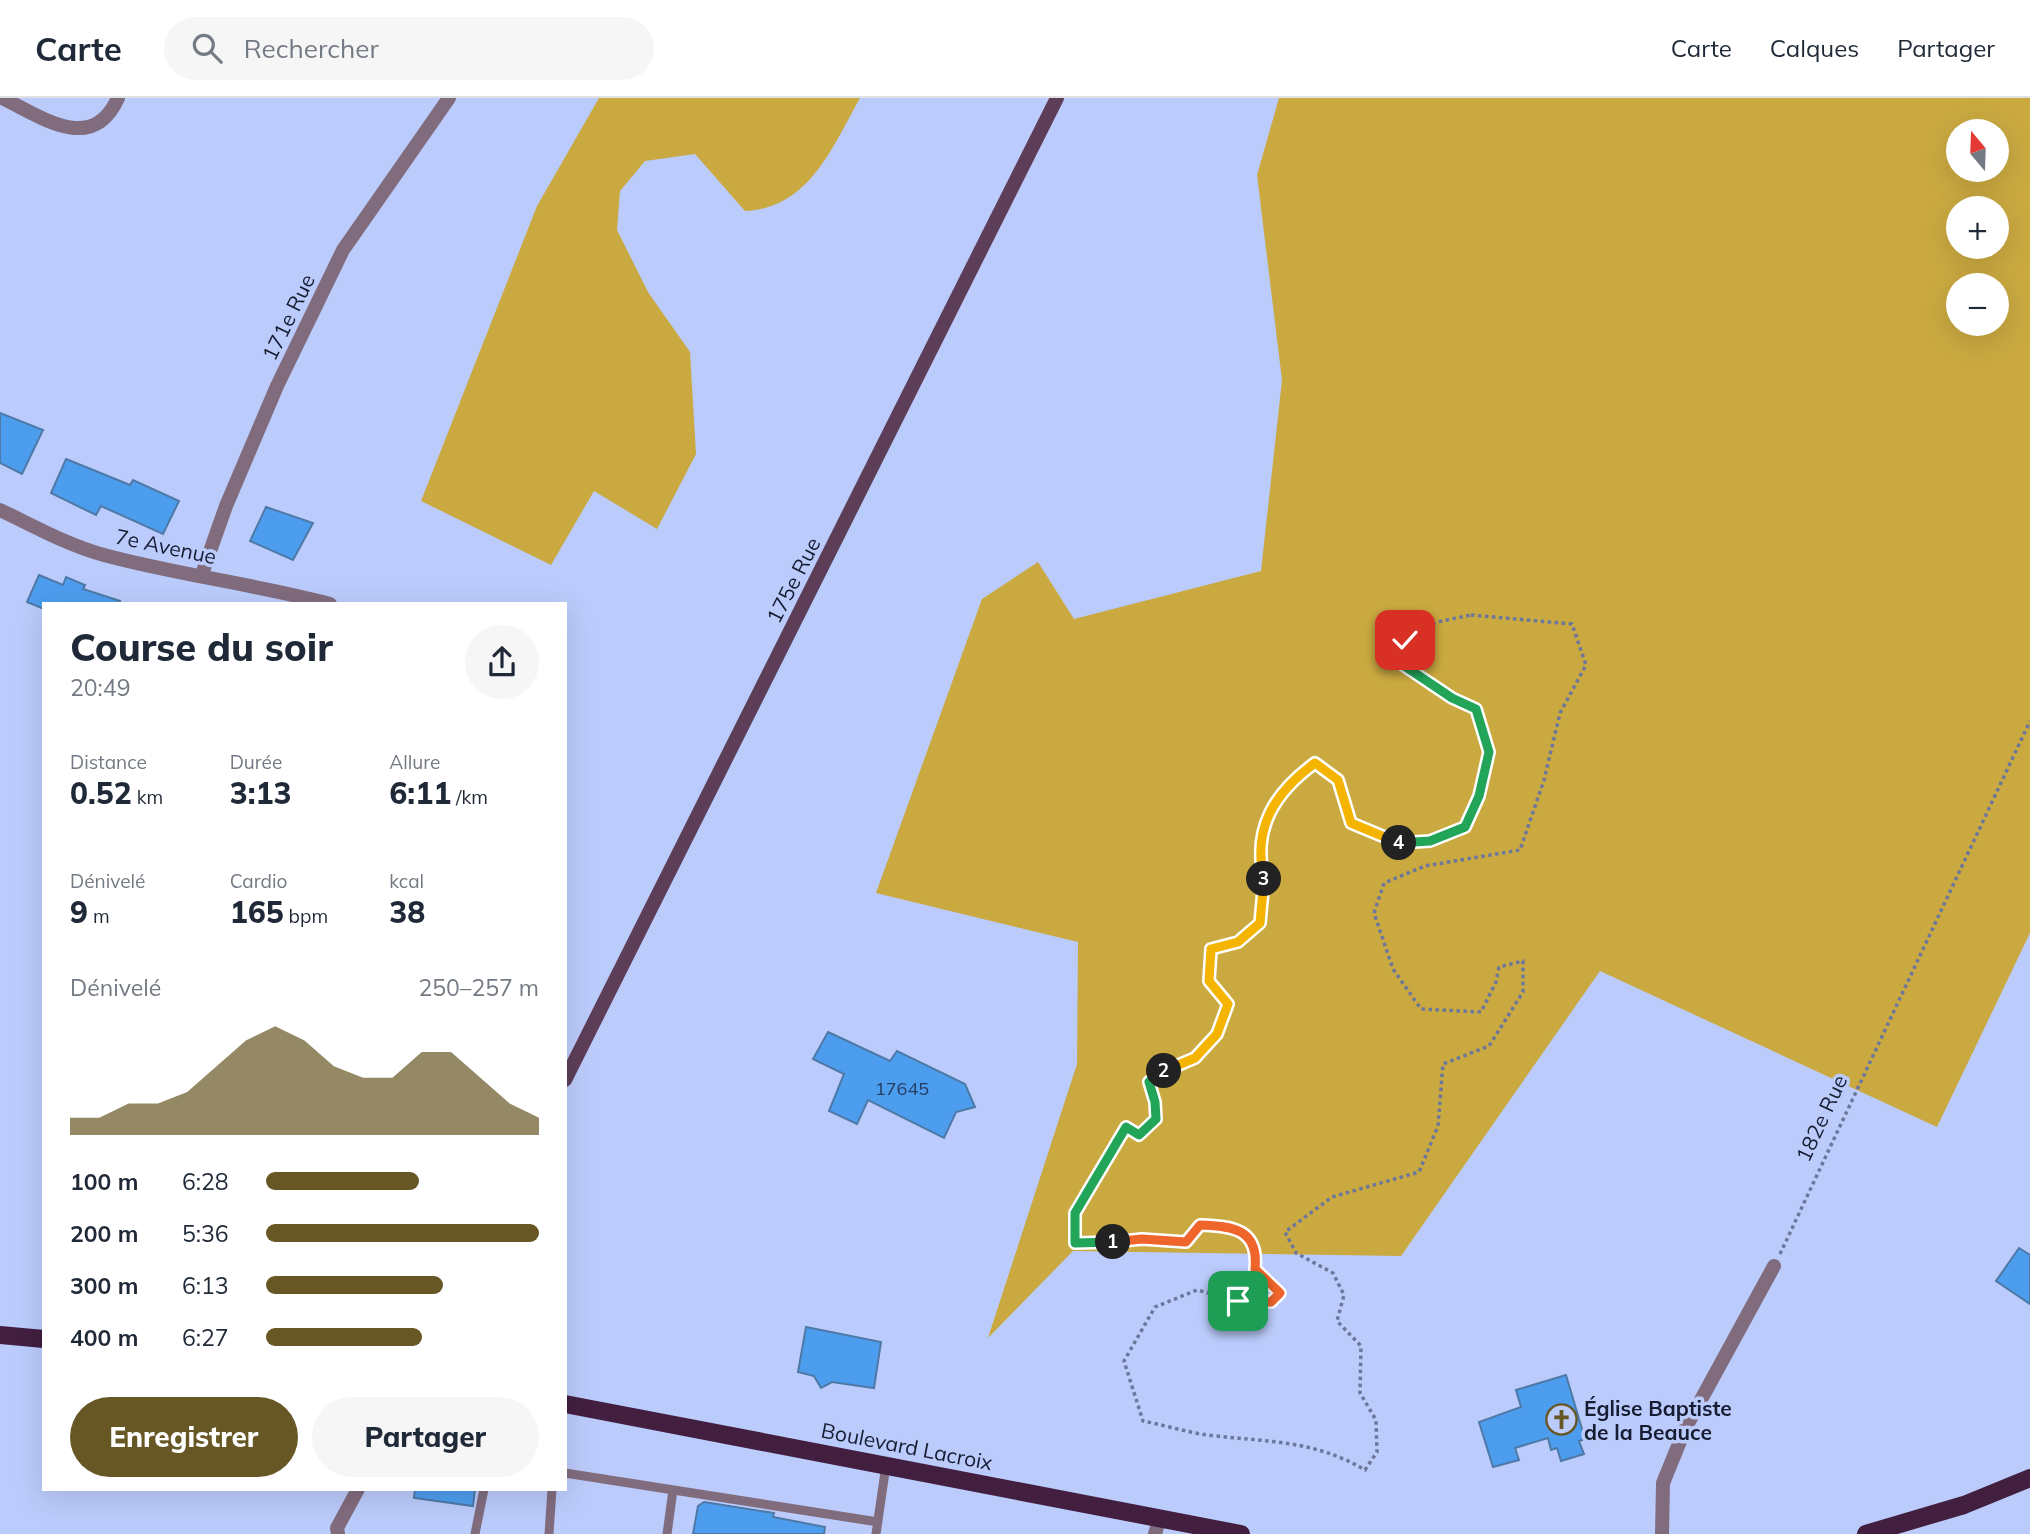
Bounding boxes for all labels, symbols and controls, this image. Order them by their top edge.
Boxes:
search box [164,17,654,80]
text: Carte [35,28,122,69]
icon: search [188,29,226,67]
text: Rechercher [244,32,379,65]
text: Carte [1671,33,1732,63]
text: Calques [1770,33,1859,63]
text: Partager [1897,33,1995,63]
north arrow [1946,119,2009,182]
map controls [1946,119,2009,336]
button: + [1946,196,2009,259]
street label: 171e Rue [256,270,320,364]
button: − [1946,273,2009,336]
street label: 7e Avenue [113,523,219,569]
street label: 175e Rue [760,533,826,627]
pin [1375,610,1435,670]
icon: check [1386,621,1424,659]
text: Course du soir [70,623,333,671]
button: share [465,625,539,699]
text: 20:49 [70,673,130,702]
text: Distance [70,750,147,774]
text: Durée [230,750,282,774]
text: Allure [389,750,440,774]
text: 0.52 [70,774,132,812]
text: 3:13 [230,774,291,812]
text: 6:11 [389,774,451,812]
text: km [132,785,163,809]
text: /km [451,785,488,809]
pin: 4 [1382,826,1416,860]
text: 4 [1393,830,1404,854]
pin: 3 [1246,862,1282,896]
text: 3 [1258,866,1269,890]
text: Dénivelé [70,869,145,893]
text: Cardio [230,869,287,893]
text: kcal [389,869,424,893]
text: 9 [70,893,88,931]
text: 165 [230,893,284,931]
text: 38 [389,893,425,931]
text: m [88,904,110,928]
text: bpm [284,904,328,928]
text: Dénivelé [70,973,161,1002]
text: 250–257 m [418,973,539,1002]
pin: 2 [1146,1054,1182,1088]
text: 2 [1158,1058,1169,1082]
street label: 182e Rue [1790,1070,1852,1166]
house number: 17645 [875,1077,929,1100]
text: 100 m [70,1167,138,1196]
text: 6:28 [182,1167,229,1196]
text: 200 m [70,1219,138,1248]
text: 5:36 [182,1219,229,1248]
pin: 1 [1096,1224,1130,1260]
text: 1 [1107,1229,1118,1253]
text: 300 m [70,1271,138,1300]
text: 6:13 [182,1271,229,1300]
pin [1208,1271,1268,1331]
icon: arrive [1219,1282,1257,1320]
text: 400 m [70,1323,138,1352]
text: 6:27 [182,1323,229,1352]
place label: Église Baptiste de la Beauce [1584,1395,1732,1445]
button: Enregistrer [70,1397,298,1477]
button: Partager [312,1397,539,1477]
church icon: Église Baptiste de la Beauce [1544,1403,1578,1437]
street label: Boulevard Lacroix [819,1417,995,1475]

